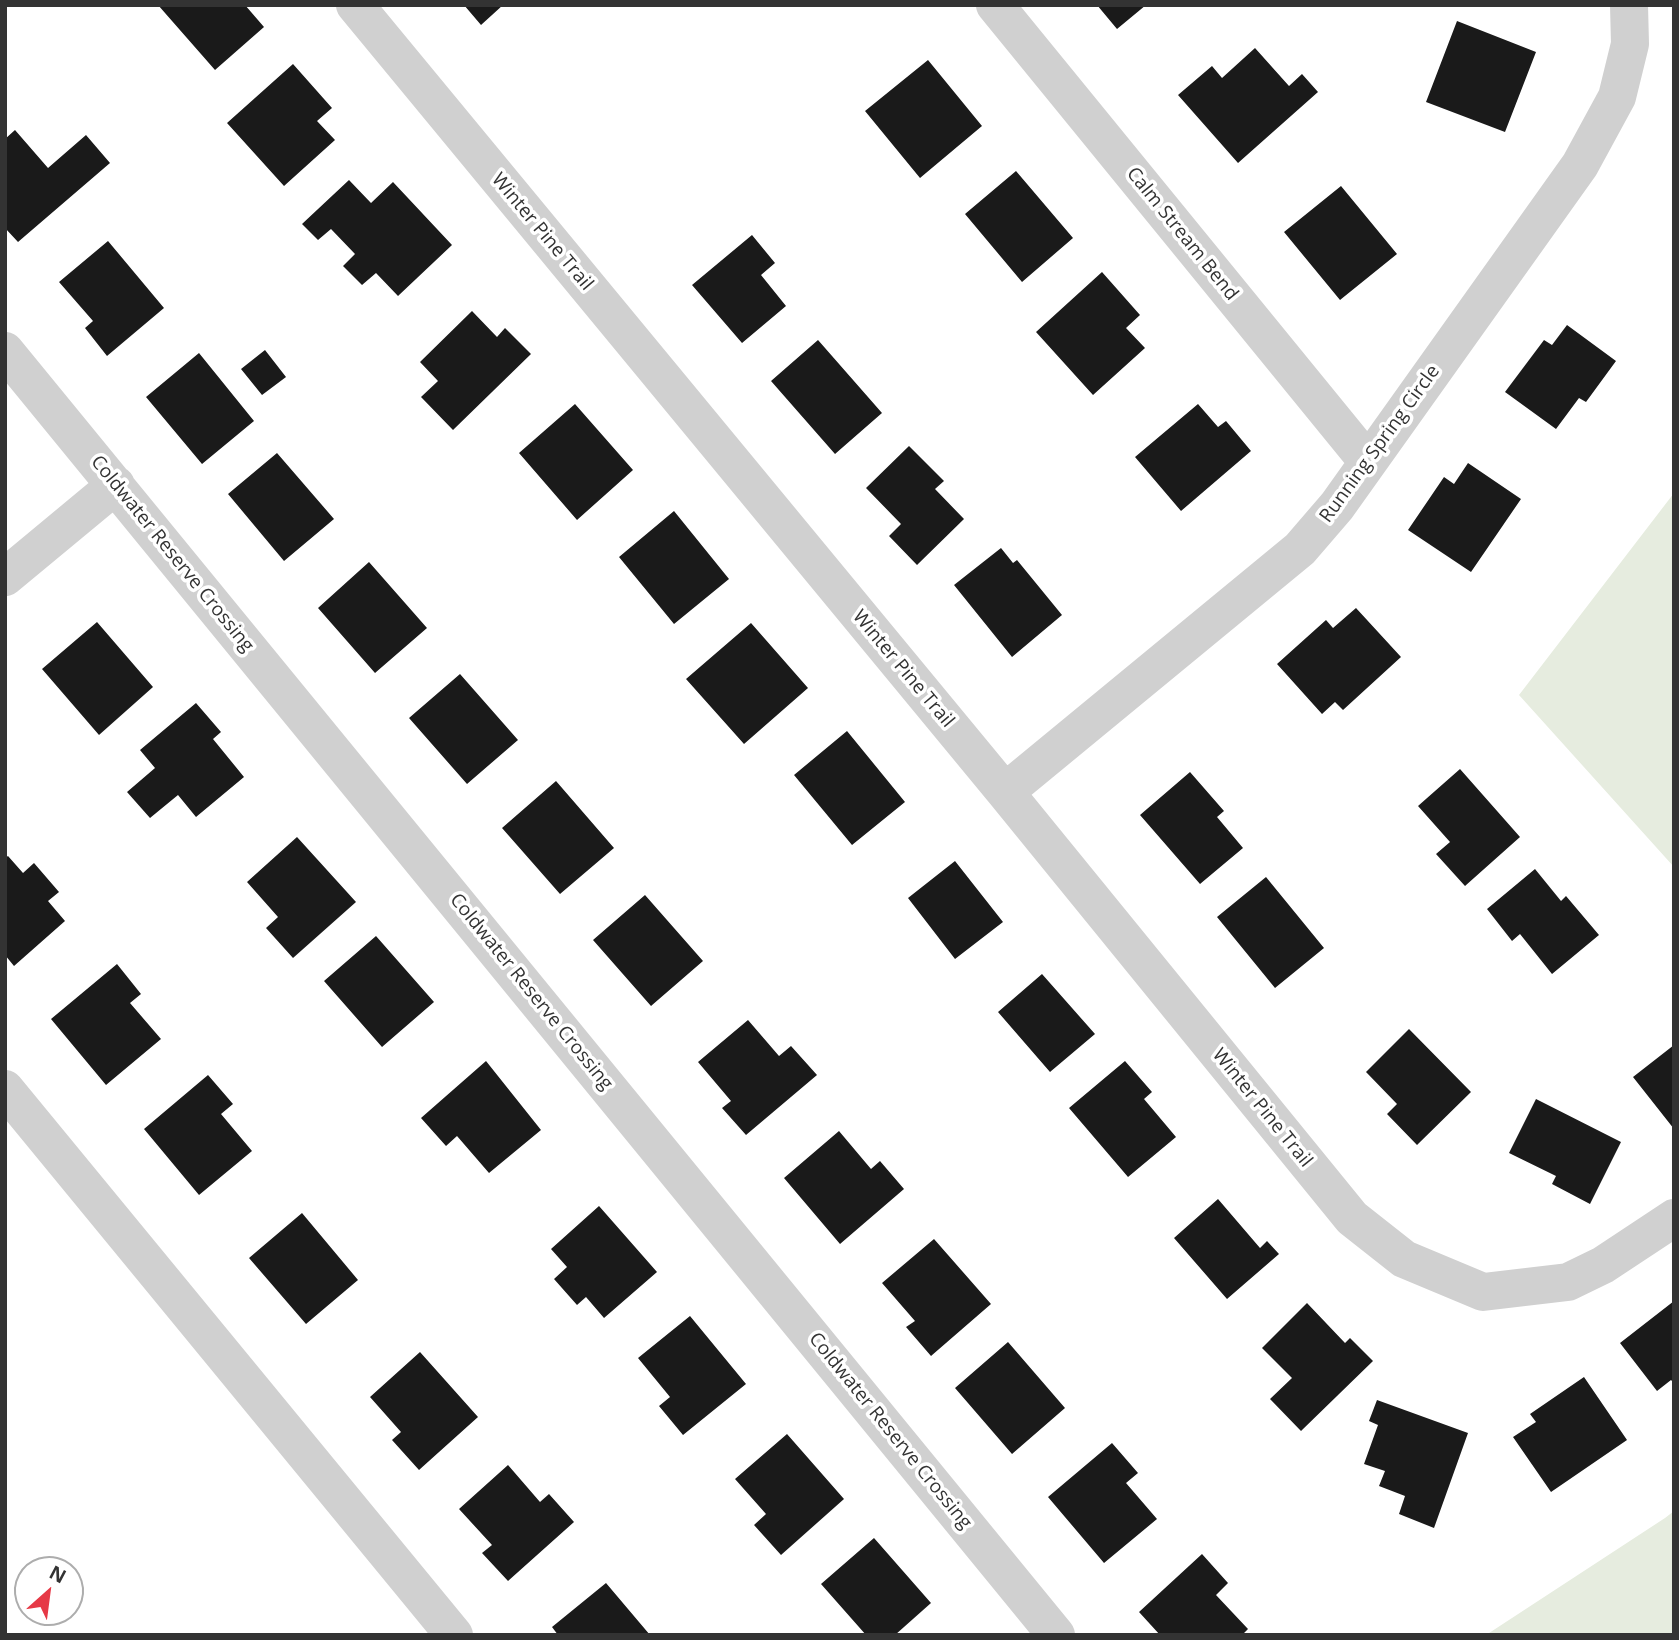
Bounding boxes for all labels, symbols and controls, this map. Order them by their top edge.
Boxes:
street label: Calm Stream Bend [1121,163,1243,305]
street label: Winter Pine Trail [486,169,598,295]
street label: Running Spring Circle [1315,361,1445,527]
street label: Coldwater Reserve Crossing [86,451,258,657]
street label: Winter Pine Trail [847,606,959,732]
street label: Coldwater Reserve Crossing [445,889,617,1095]
street label: Winter Pine Trail [1207,1044,1317,1172]
street label: Coldwater Reserve Crossing [804,1328,976,1534]
north arrow [14,1556,84,1626]
text: N [45,1559,71,1589]

